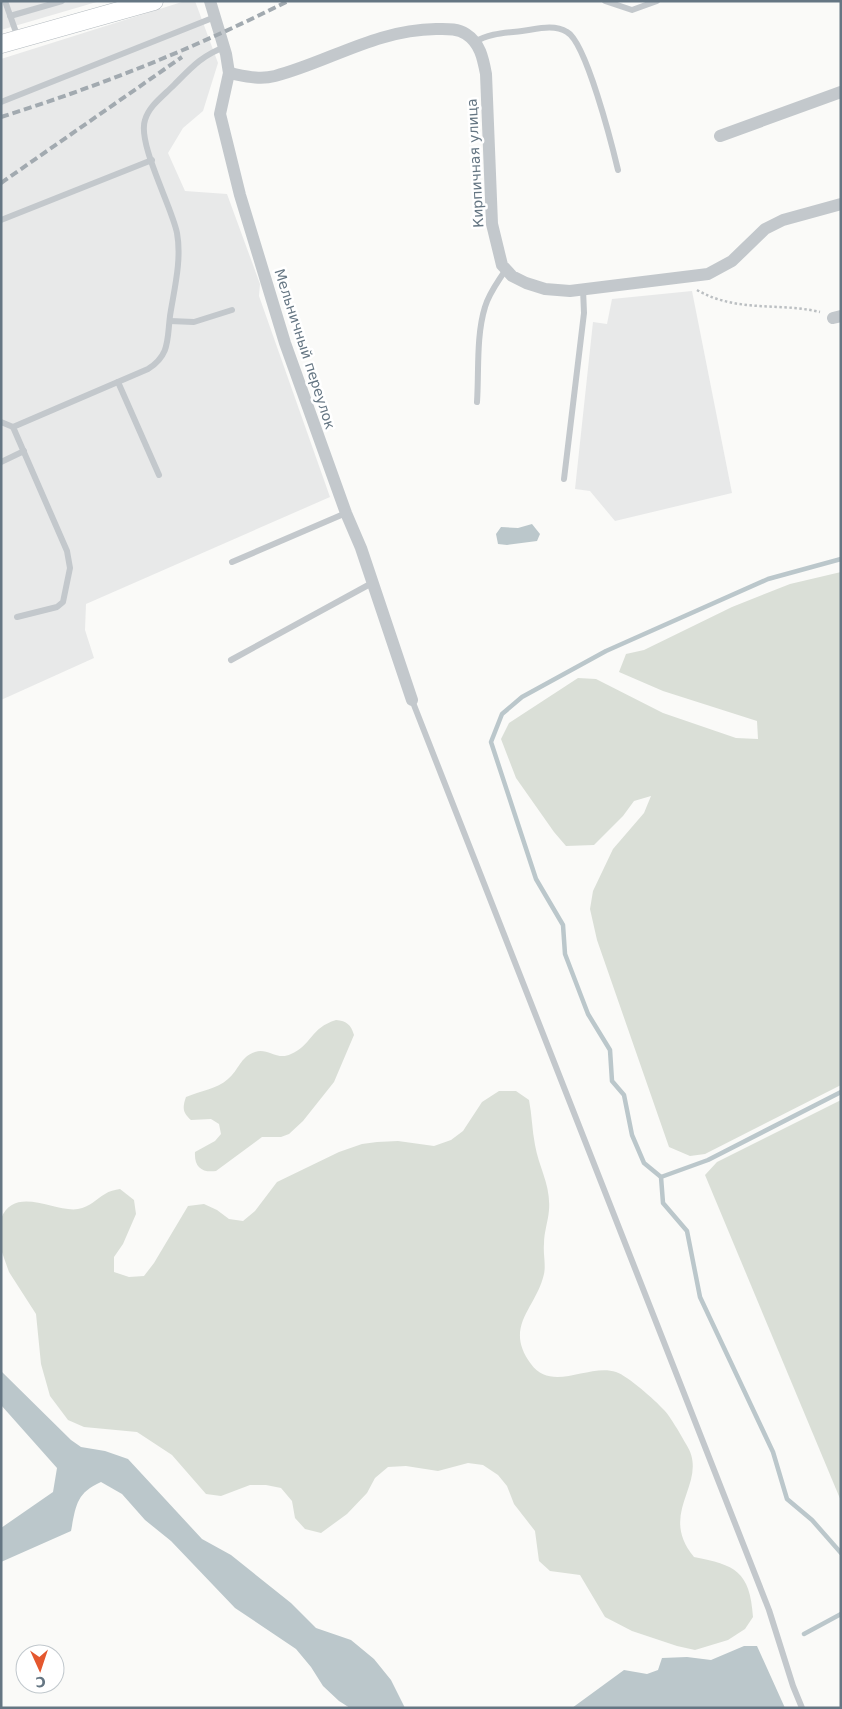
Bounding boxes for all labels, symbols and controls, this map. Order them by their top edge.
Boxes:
street label: Кирпичная улица [464,98,486,228]
street label: Мельничный переулок [271,267,339,431]
north arrow [15,1644,65,1694]
text: С [35,1674,46,1690]

